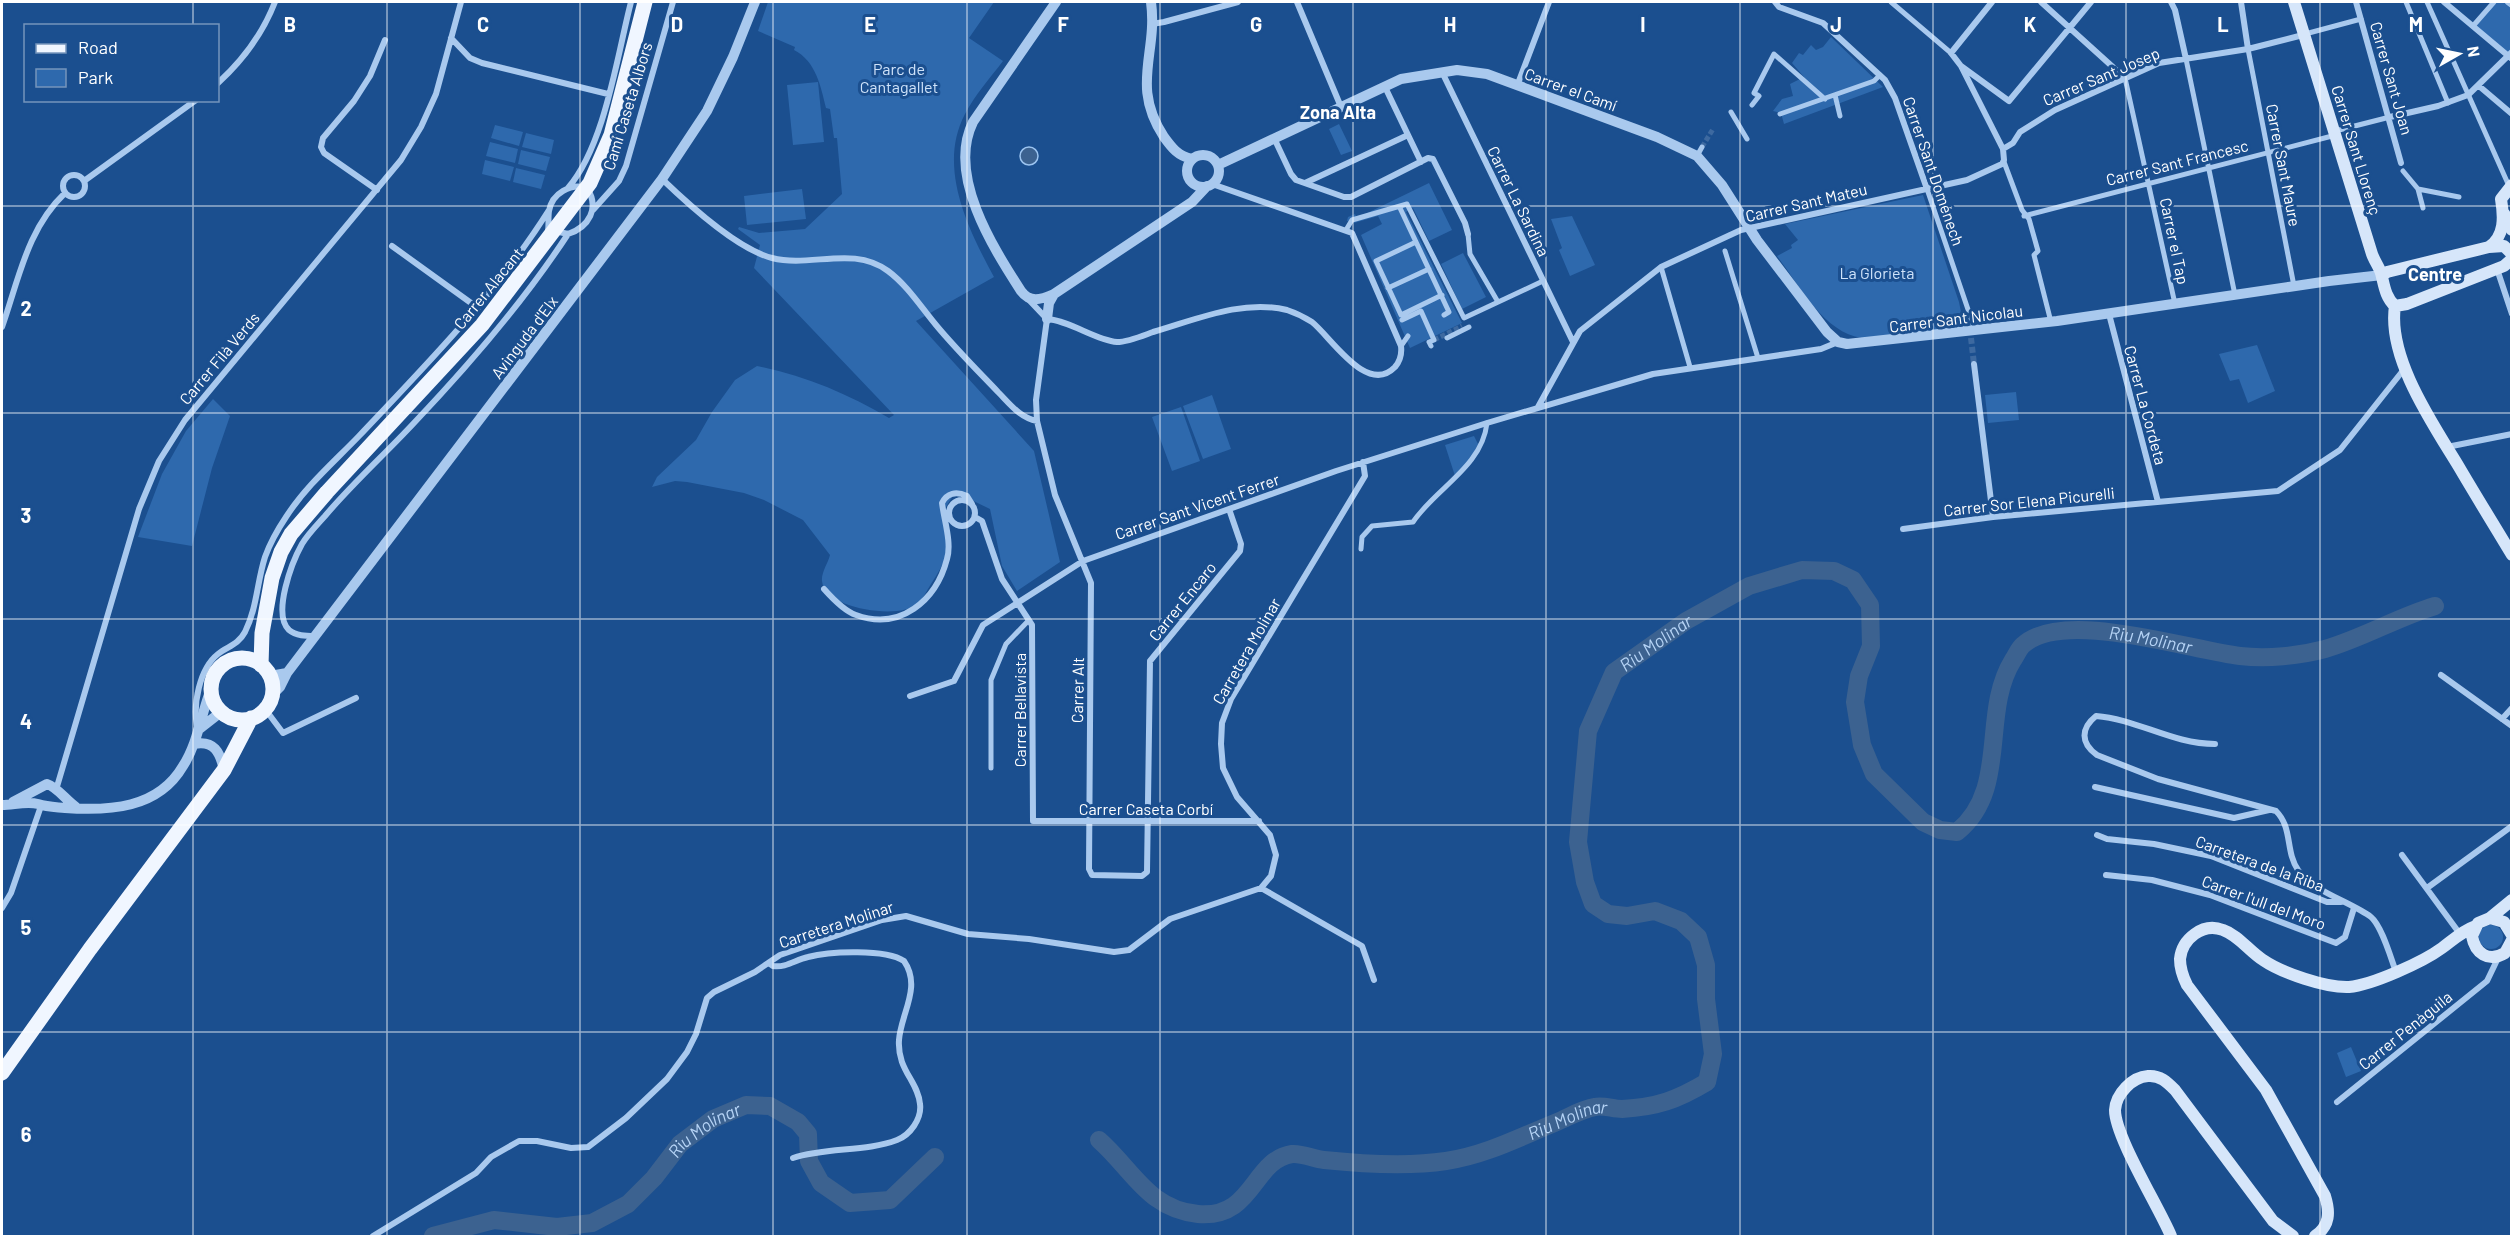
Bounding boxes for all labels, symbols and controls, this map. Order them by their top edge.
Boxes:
text: B [284,12,296,36]
text: C [477,12,489,36]
text: D [671,12,683,36]
text: E [864,12,876,36]
text: F [1057,12,1069,36]
text: G [1250,12,1262,36]
text: H [1444,12,1456,36]
text: I [1640,12,1646,36]
text: J [1830,12,1842,36]
text: K [2024,12,2037,36]
text: L [2217,12,2229,36]
text: M [2409,12,2423,36]
street label: Carrer Sant Joan [2367,19,2417,137]
legend [24,24,219,102]
north arrow [2429,24,2489,84]
text: Road [78,36,118,58]
street label: Camí Caseta Albors [598,40,656,172]
street label: Carrer Sant Josep [2040,43,2162,109]
text: N [2464,45,2485,58]
park label: Parc de Cantagallet [860,59,938,96]
street label: Carrer el Camí [1522,64,1620,115]
text: Park [78,66,113,88]
street label: Carrer Sant Llorenç [2328,83,2386,217]
street label: Carrer Sant Doménech [1900,94,1968,248]
district label: Zona Alta [1300,101,1376,123]
street label: Carrer Sant Maure [2263,102,2305,228]
street label: Carrer Sant Francesc [2104,135,2250,189]
street label: Carrer La Sardina [1484,143,1554,259]
street label: Carrer Sant Mateu [1743,179,1869,225]
street label: Carrer el Tap [2157,196,2193,286]
street label: Carrer Alacant [449,243,527,333]
park label: La Glorieta [1840,263,1915,282]
district label: Centre [2408,263,2462,285]
street label: Avinguda d'Elx [487,292,561,382]
text: 2 [20,296,32,320]
street label: Carrer Sant Nicolau [1888,300,2024,336]
street label: Carrer Filà Verds [175,308,263,408]
street label: Carrer La Cordeta [2121,343,2171,467]
street label: Carrer Sant Vicent Ferrer [1112,469,1282,543]
street label: Carrer Sor Elena Picurelli [1942,483,2116,519]
text: 3 [21,503,31,527]
street label: Carrer Encaro [1144,558,1220,644]
street label: Carretera Molinar [1208,594,1284,708]
water label: Riu Molinar [1615,609,1696,676]
water label: Riu Molinar [2108,621,2195,658]
street label: Carrer Bellavista [1010,653,1029,767]
street label: Carrer Alt [1067,657,1087,723]
text: 4 [20,709,32,733]
street label: Carrer Caseta Corbí [1079,799,1214,818]
street label: Carretera de la Riba [2193,831,2327,895]
street label: Carrer l'ull del Moro [2199,871,2329,933]
street label: Carretera Molinar [776,896,896,952]
text: 5 [21,915,32,939]
street label: Carrer Penàguila [2355,987,2455,1073]
water label: Riu Molinar [1524,1095,1609,1144]
water label: Riu Molinar [663,1097,744,1162]
text: 6 [21,1122,32,1146]

